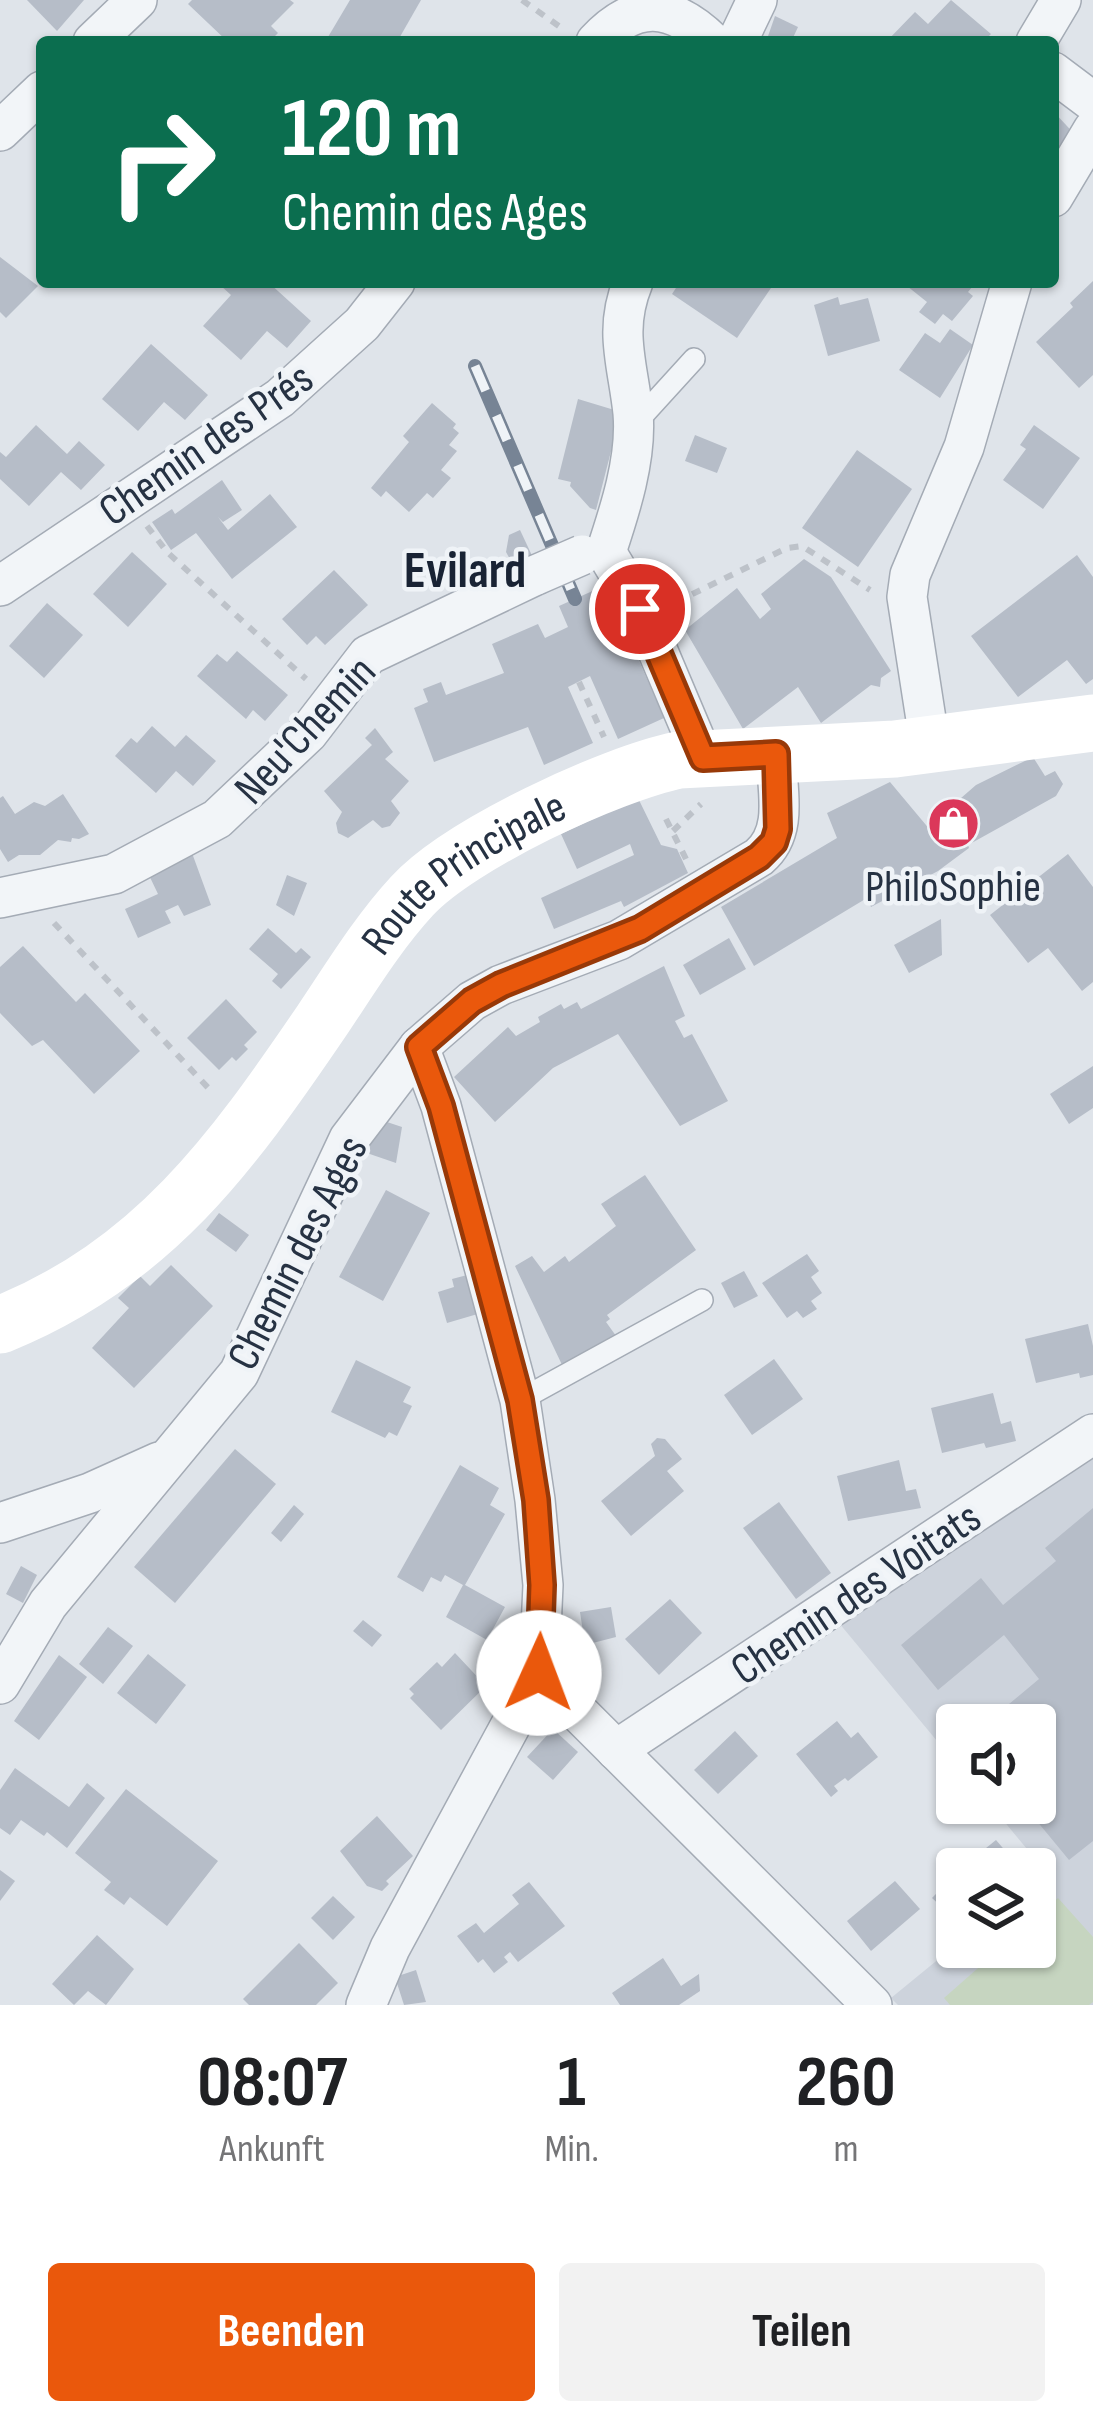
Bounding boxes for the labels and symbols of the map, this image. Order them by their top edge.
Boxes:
street label: Chemin des Prés [89,351,324,539]
district label: Evilard [404,541,526,602]
pin [589,558,691,660]
street label: Neu'Chemin [223,645,388,816]
street label: Route Principale [350,779,575,966]
shop icon: PhiloSophie [925,796,981,852]
place label: PhiloSophie [865,860,1041,915]
street label: Chemin des Ages [216,1127,381,1379]
street label: Chemin des Voitats [721,1490,992,1698]
position arrow [476,1610,602,1736]

